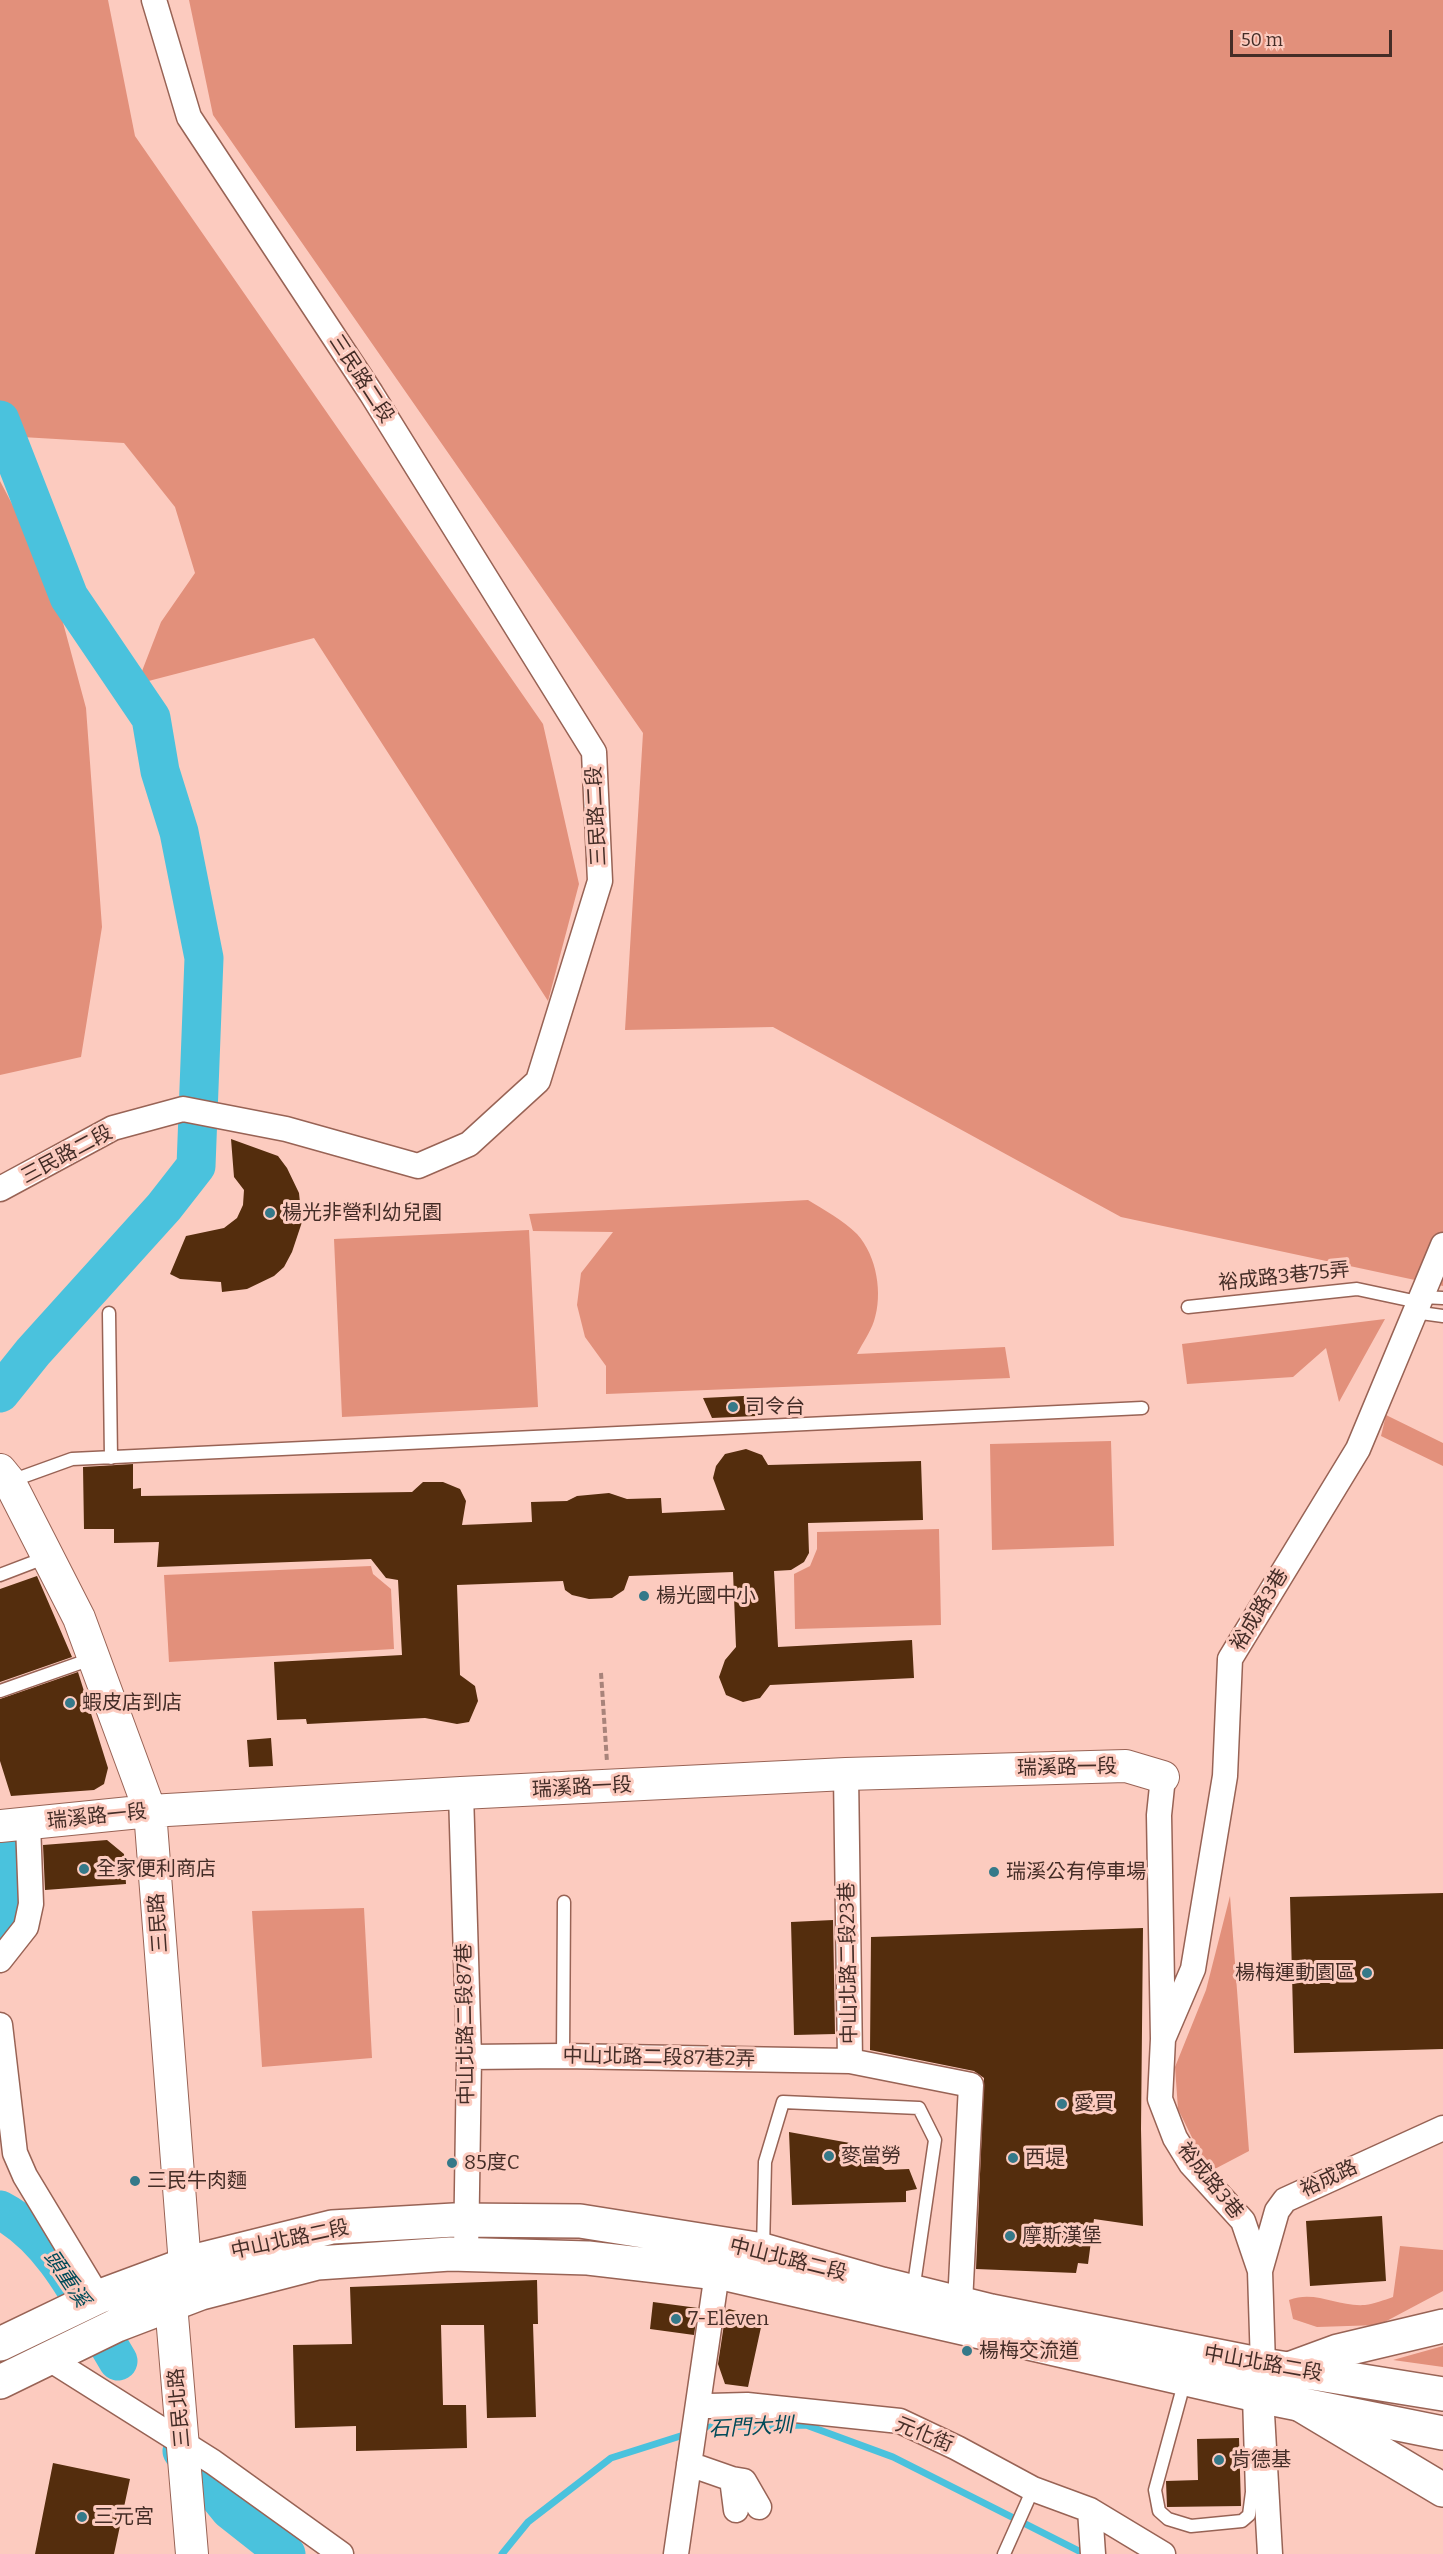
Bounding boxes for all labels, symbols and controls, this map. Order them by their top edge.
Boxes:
scale bar [1233,18,1395,56]
text: 50 m [1241,29,1283,51]
street label: 三民路二段 [324,331,398,427]
street label: 三民路二段 [582,765,612,867]
street label: 三民路二段 [17,1121,117,1189]
place label: 楊光非營利幼兒園 [282,1201,442,1225]
marker: 楊光非營利幼兒園 [263,1206,277,1220]
street label: 裕成路3巷75弄 [1217,1258,1351,1296]
place label: 司令台 [745,1395,805,1419]
marker: 司令台 [726,1400,740,1414]
street label: 裕成路3巷 [1226,1565,1294,1655]
place label: 楊光國中小 [656,1584,756,1608]
marker: 楊光國中小 [637,1589,651,1603]
place label: 蝦皮店到店 [82,1691,182,1715]
marker: 蝦皮店到店 [63,1696,77,1710]
street label: 瑞溪路一段 [1017,1755,1117,1781]
street label: 瑞溪路一段 [531,1773,633,1803]
street label: 瑞溪路一段 [46,1800,148,1834]
place label: 全家便利商店 [96,1857,216,1881]
place label: 瑞溪公有停車場 [1006,1860,1146,1884]
marker: 全家便利商店 [77,1862,91,1876]
marker: 瑞溪公有停車場 [987,1865,1001,1879]
street label: 中山北路二段23巷 [836,1882,862,2044]
street label: 三民路 [145,1892,173,1954]
street label: 中山北路二段87巷 [453,1943,479,2105]
place label: 楊梅運動園區 [1235,1961,1355,1985]
marker: 楊梅運動園區 [1360,1966,1374,1980]
street label: 中山北路二段87巷2弄 [562,2044,756,2072]
place label: 愛買 [1074,2092,1114,2116]
marker: 愛買 [1055,2097,1069,2111]
street label: 裕成路3巷 [1172,2138,1248,2224]
place label: 麥當勞 [841,2144,901,2168]
place label: 西堤 [1025,2146,1065,2170]
marker: 麥當勞 [822,2149,836,2163]
place label: 85度C [464,2151,520,2175]
marker: 西堤 [1006,2151,1020,2165]
street label: 裕成路 [1297,2155,1361,2203]
marker: 85度C [445,2156,459,2170]
place label: 三民牛肉麵 [147,2169,247,2193]
marker: 三民牛肉麵 [128,2174,142,2188]
street label: 中山北路二段 [229,2216,351,2264]
place label: 摩斯漢堡 [1022,2224,1102,2248]
marker: 摩斯漢堡 [1003,2229,1017,2243]
street label: 中山北路二段 [727,2234,849,2286]
water label: 頭重溪 [38,2246,94,2312]
place label: 7-Eleven [688,2307,769,2331]
marker: 7-Eleven [669,2312,683,2326]
place label: 楊梅交流道 [979,2339,1079,2363]
street label: 中山北路二段 [1202,2342,1324,2386]
marker: 楊梅交流道 [960,2344,974,2358]
street label: 三民北路 [165,2367,195,2449]
water label: 石門大圳 [708,2413,794,2443]
street label: 元化街 [892,2413,956,2457]
place label: 肯德基 [1231,2448,1291,2472]
marker: 肯德基 [1212,2453,1226,2467]
place label: 三元宮 [94,2505,154,2529]
marker: 三元宮 [75,2510,89,2524]

